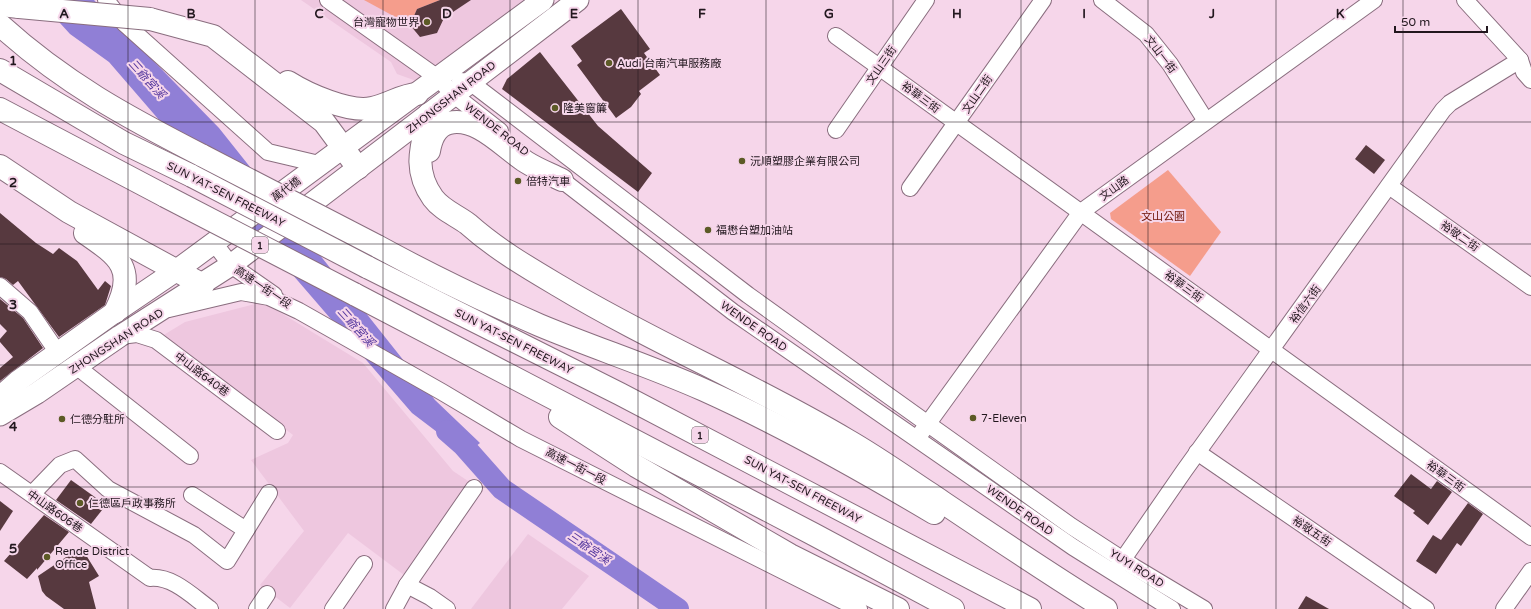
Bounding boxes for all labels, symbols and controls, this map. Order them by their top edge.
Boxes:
text: A [59,6,69,22]
text: B [186,6,196,22]
text: C [314,6,324,22]
text: D [442,6,452,22]
text: E [570,6,578,22]
text: F [698,6,706,22]
text: G [824,6,834,22]
text: H [952,6,962,22]
text: I [1082,6,1086,22]
text: J [1208,6,1215,22]
text: K [1336,6,1345,22]
scale bar [1395,8,1487,34]
text: 50 m [1401,15,1430,29]
place label: 台灣寵物世界 [353,16,420,29]
marker: 台灣寵物世界 [422,17,432,27]
street label: 文山一街 [1142,33,1179,76]
street label: 文山三街 [863,44,899,87]
text: 1 [9,53,17,69]
water label: 三爺宮溪 [126,56,170,103]
place label: Audi 台南汽車服務廠 [617,57,721,70]
marker: Audi 台南汽車服務廠 [604,58,614,68]
street label: ZHONGSHAN ROAD [404,59,498,136]
street label: 文山二街 [959,73,995,116]
street label: 裕華三街 [899,79,942,116]
street label: WENDE ROAD [462,100,532,159]
place label: 隆美窗簾 [563,102,607,115]
marker: 隆美窗簾 [550,103,560,113]
place label: 沅順塑膠企業有限公司 [750,155,860,168]
marker: 沅順塑膠企業有限公司 [737,156,747,166]
street label: SUN YAT-SEN FREEWAY [165,159,287,230]
street label: 文山路 [1097,173,1131,203]
street label: 萬代橋 [269,174,303,205]
text: 2 [9,175,17,191]
place label: 倍特汽車 [526,175,570,188]
marker: 倍特汽車 [513,176,523,186]
park label: 文山公園 [1141,210,1185,223]
street label: 裕敬二街 [1438,218,1481,254]
place label: 福懋台塑加油站 [716,224,793,237]
marker: 福懋台塑加油站 [703,225,713,235]
road number: 1 [252,237,268,253]
street label: 高速一街一段 [232,264,294,311]
street label: 裕華三街 [1162,268,1205,305]
street label: 裕信六街 [1287,283,1324,326]
text: 3 [9,297,17,313]
street label: WENDE ROAD [718,299,789,354]
water label: 三爺宮溪 [335,304,379,351]
street label: ZHONGSHAN ROAD [67,306,166,377]
street label: SUN YAT-SEN FREEWAY [453,306,575,377]
street label: 中山路640巷 [172,350,231,399]
place label: 7-Eleven [981,412,1027,425]
place label: 仁德分駐所 [70,413,125,426]
marker: 7-Eleven [968,413,978,423]
marker: 仁德分駐所 [57,414,67,424]
text: 4 [9,419,18,435]
road number: 1 [692,427,708,443]
street label: 高速一街一段 [543,446,608,487]
street label: SUN YAT-SEN FREEWAY [742,453,864,526]
street label: 裕華三街 [1424,458,1467,495]
street label: WENDE ROAD [984,483,1055,538]
street label: 中山路606巷 [24,488,85,535]
place label: 仁德區戶政事務所 [88,497,176,510]
marker: 仁德區戶政事務所 [75,498,85,508]
street label: 裕敬五街 [1290,514,1334,549]
water label: 三爺宮溪 [565,529,614,568]
text: 5 [9,541,17,557]
place label: Rende District Office [55,545,129,571]
street label: YUYI ROAD [1107,547,1166,590]
marker: Rende District Office [42,552,52,562]

